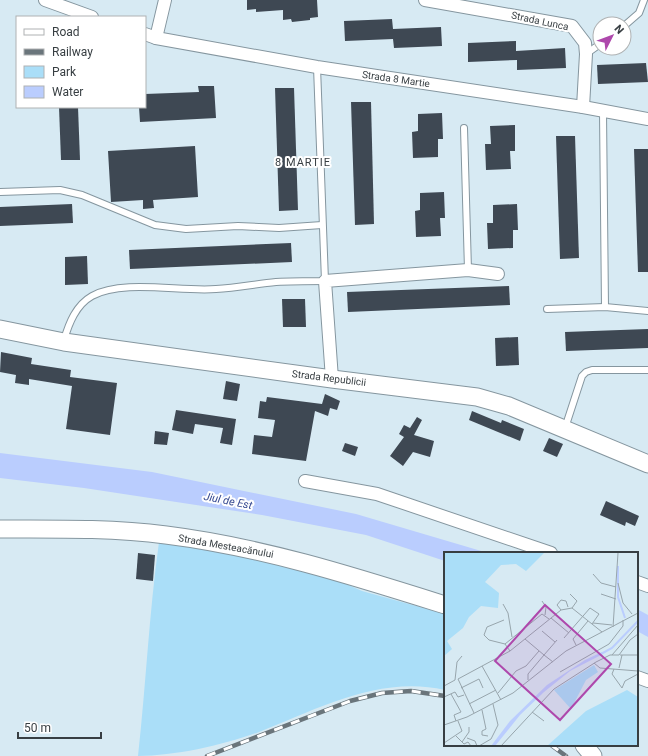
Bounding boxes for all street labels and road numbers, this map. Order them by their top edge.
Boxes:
street label: Strada Lunca [510,10,570,32]
street label: Strada 8 Martie [361,69,431,89]
street label: Strada Republicii [291,368,367,388]
street label: Strada Mesteacănului [177,532,275,560]

